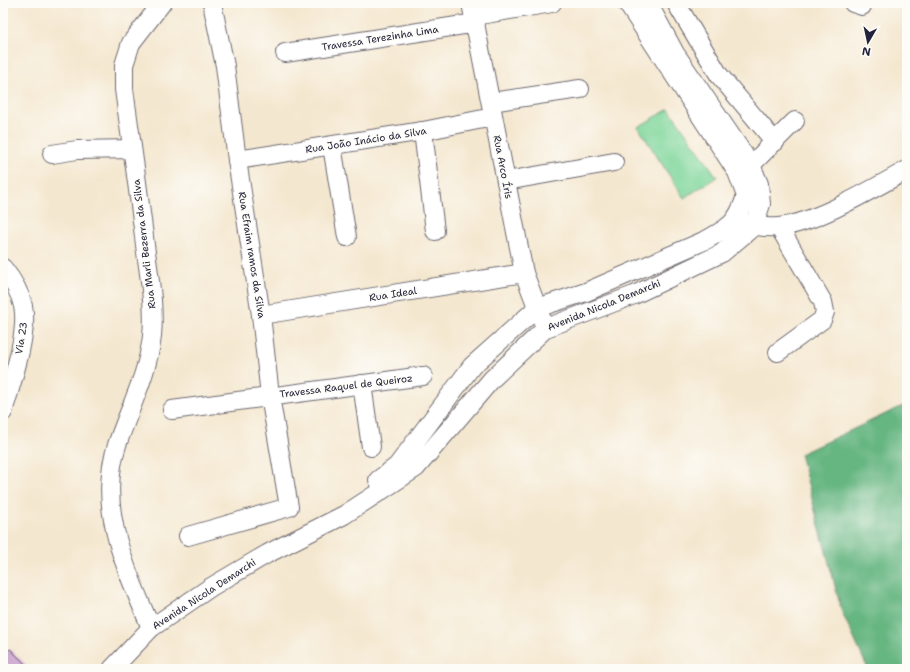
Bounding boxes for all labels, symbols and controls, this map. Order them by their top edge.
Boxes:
street label: Travessa Terezinha Lima [321,22,440,54]
north arrow [848,22,888,62]
text: N [861,43,872,59]
street label: Rua João Inácio da Silva [305,124,428,156]
street label: Rua Arco Íris [490,134,516,200]
street label: Rua Marli Bezerra da Silva [130,178,158,310]
street label: Rua Efraim ramos da Silva [236,191,269,320]
street label: Avenida Nicola Demarchi [545,276,663,334]
street label: Rua Ideal [368,284,418,304]
street label: Via 23 [12,321,30,355]
street label: Travessa Raquel de Queiroz [279,371,413,401]
street label: Avenida Nicola Demarchi [150,556,258,632]

